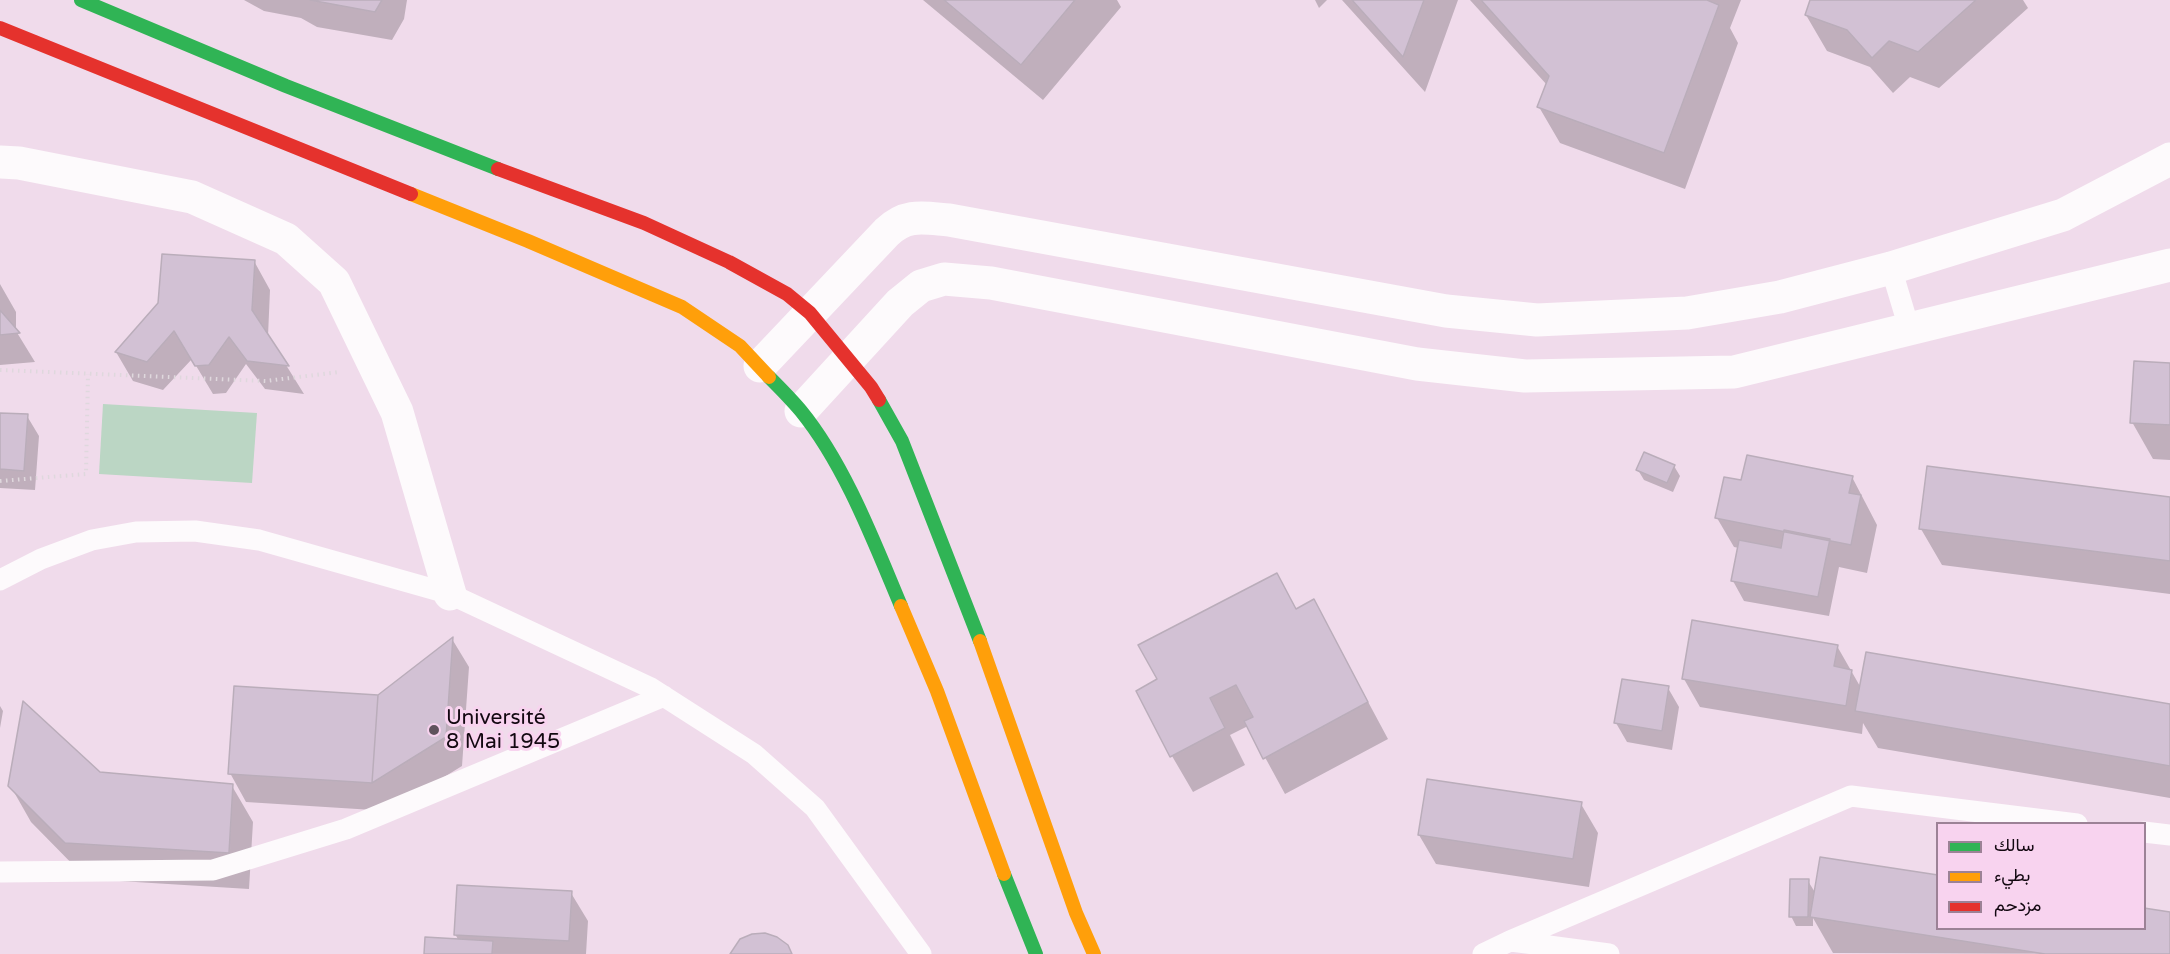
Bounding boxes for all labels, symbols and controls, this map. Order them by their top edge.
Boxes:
place label: Université 8 Mai 1945 [446,705,560,755]
marker: Université 8 Mai 1945 [427,723,441,737]
legend [1936,822,2146,930]
text: سالك [1994,834,2034,856]
text: بطيء [1994,864,2030,886]
text: مزدحم [1994,894,2041,916]

